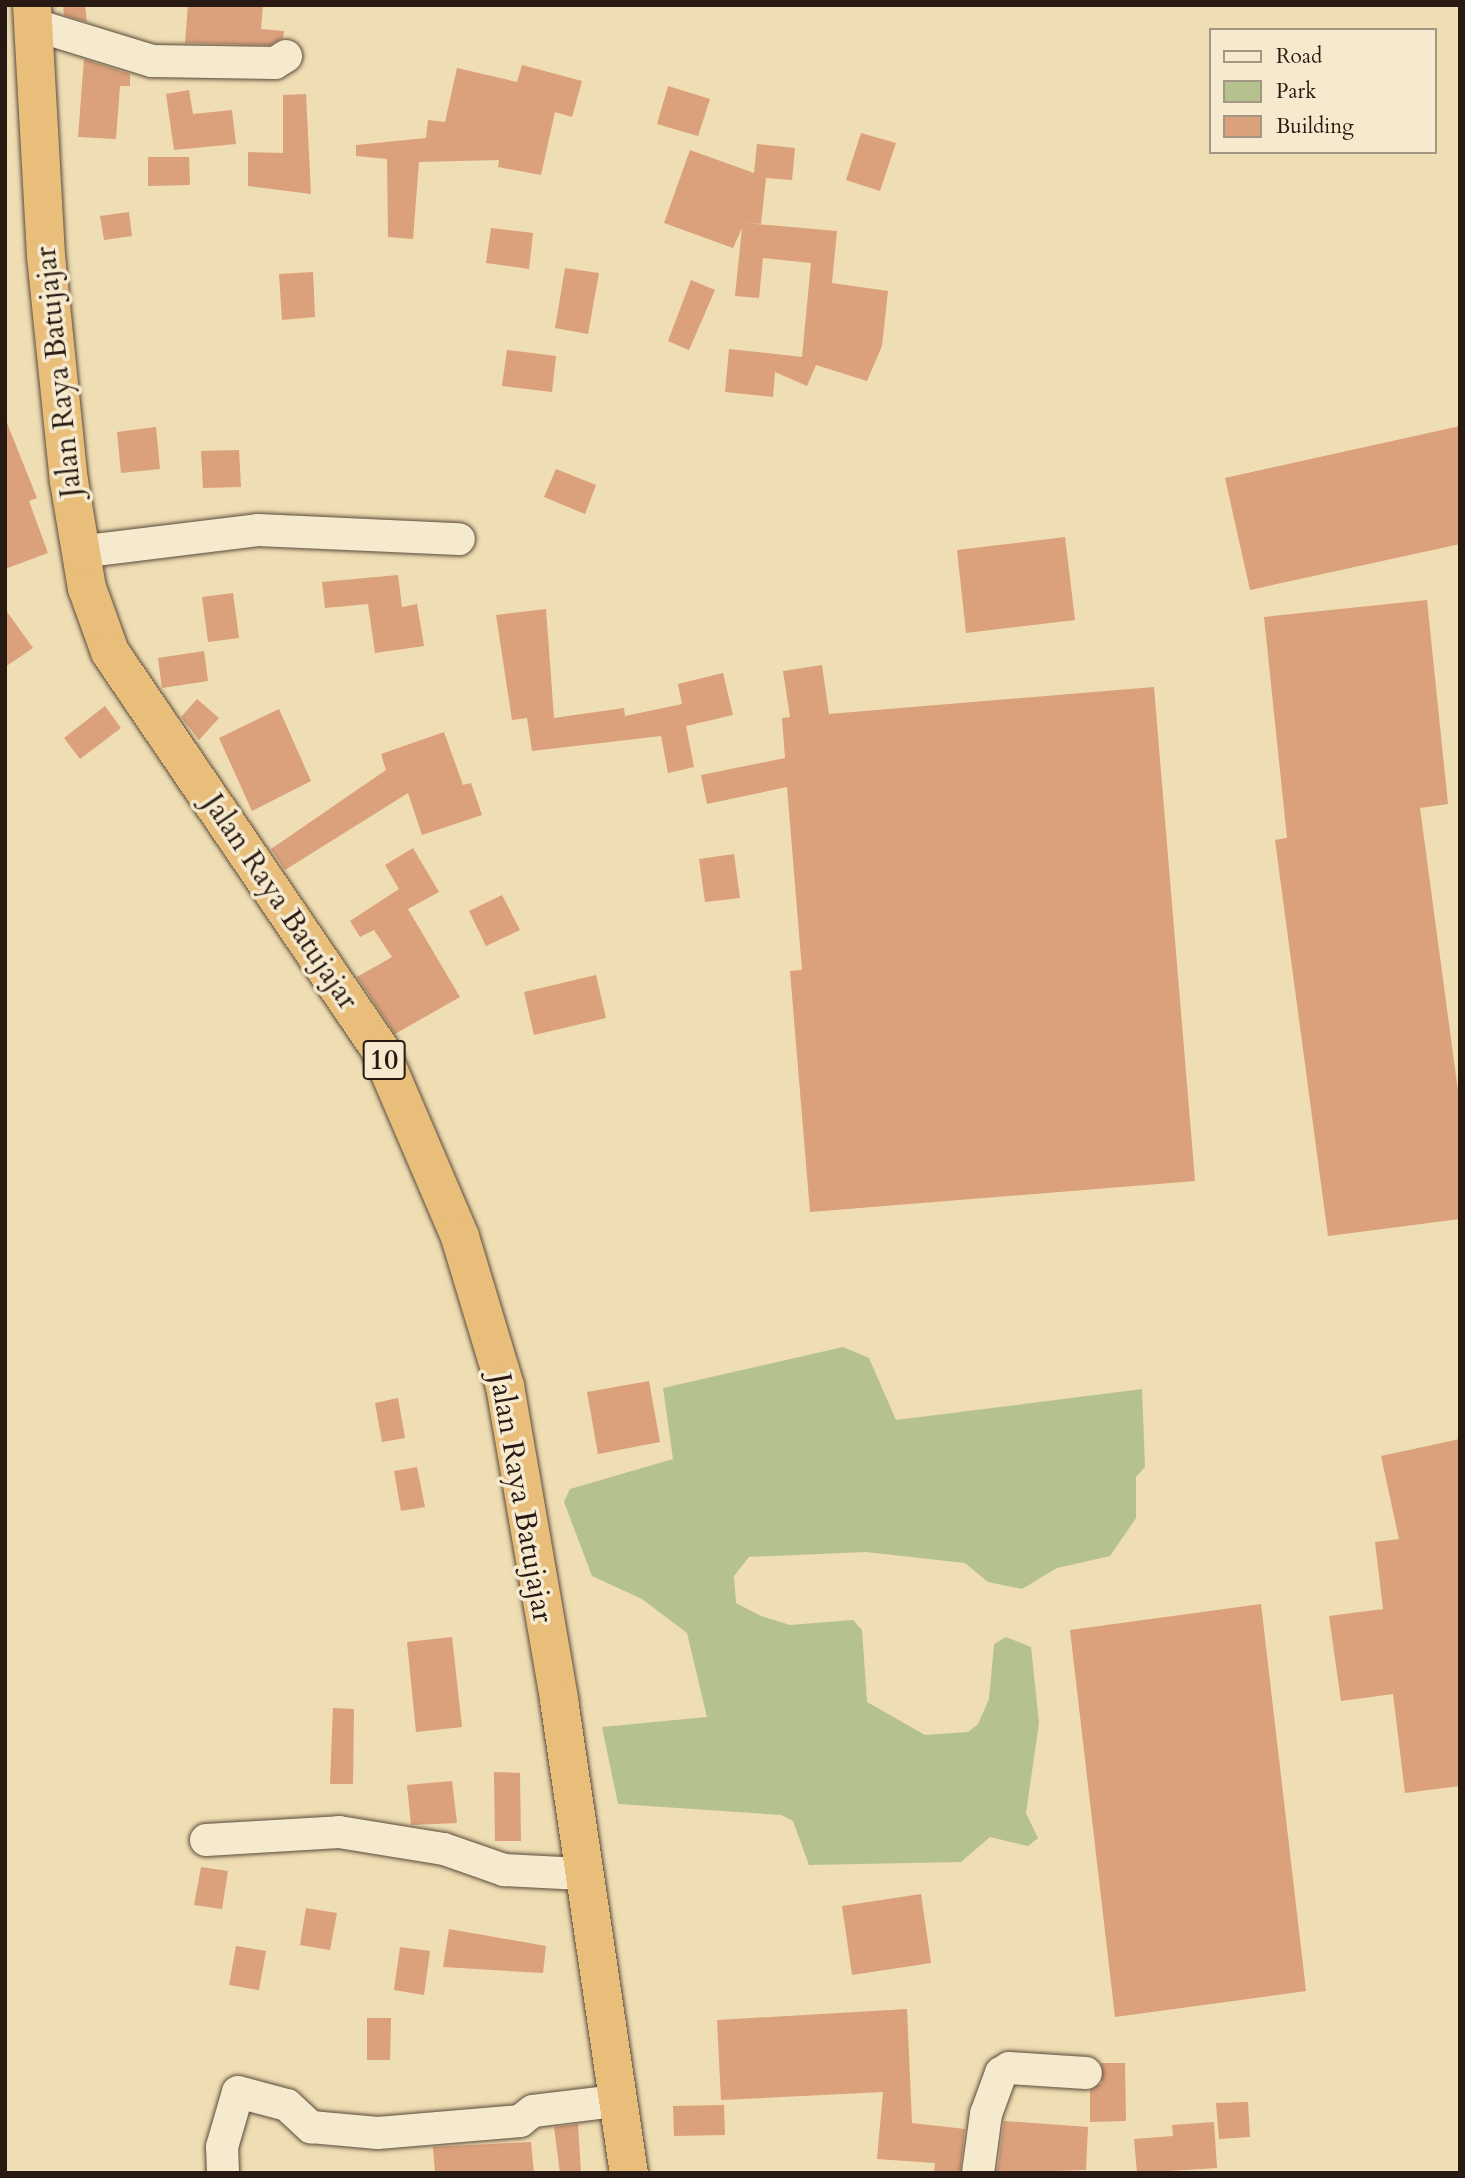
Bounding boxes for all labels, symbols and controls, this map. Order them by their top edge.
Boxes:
legend [1210,28,1437,154]
text: Road [1276,42,1322,71]
text: Park [1276,77,1316,106]
text: Building [1276,112,1354,141]
street label: Jalan Raya Batujajar [28,245,90,499]
street label: Jalan Raya Batujajar [194,787,366,1017]
road number: 10 [361,1036,407,1084]
street label: Jalan Raya Batujajar [481,1371,561,1625]

